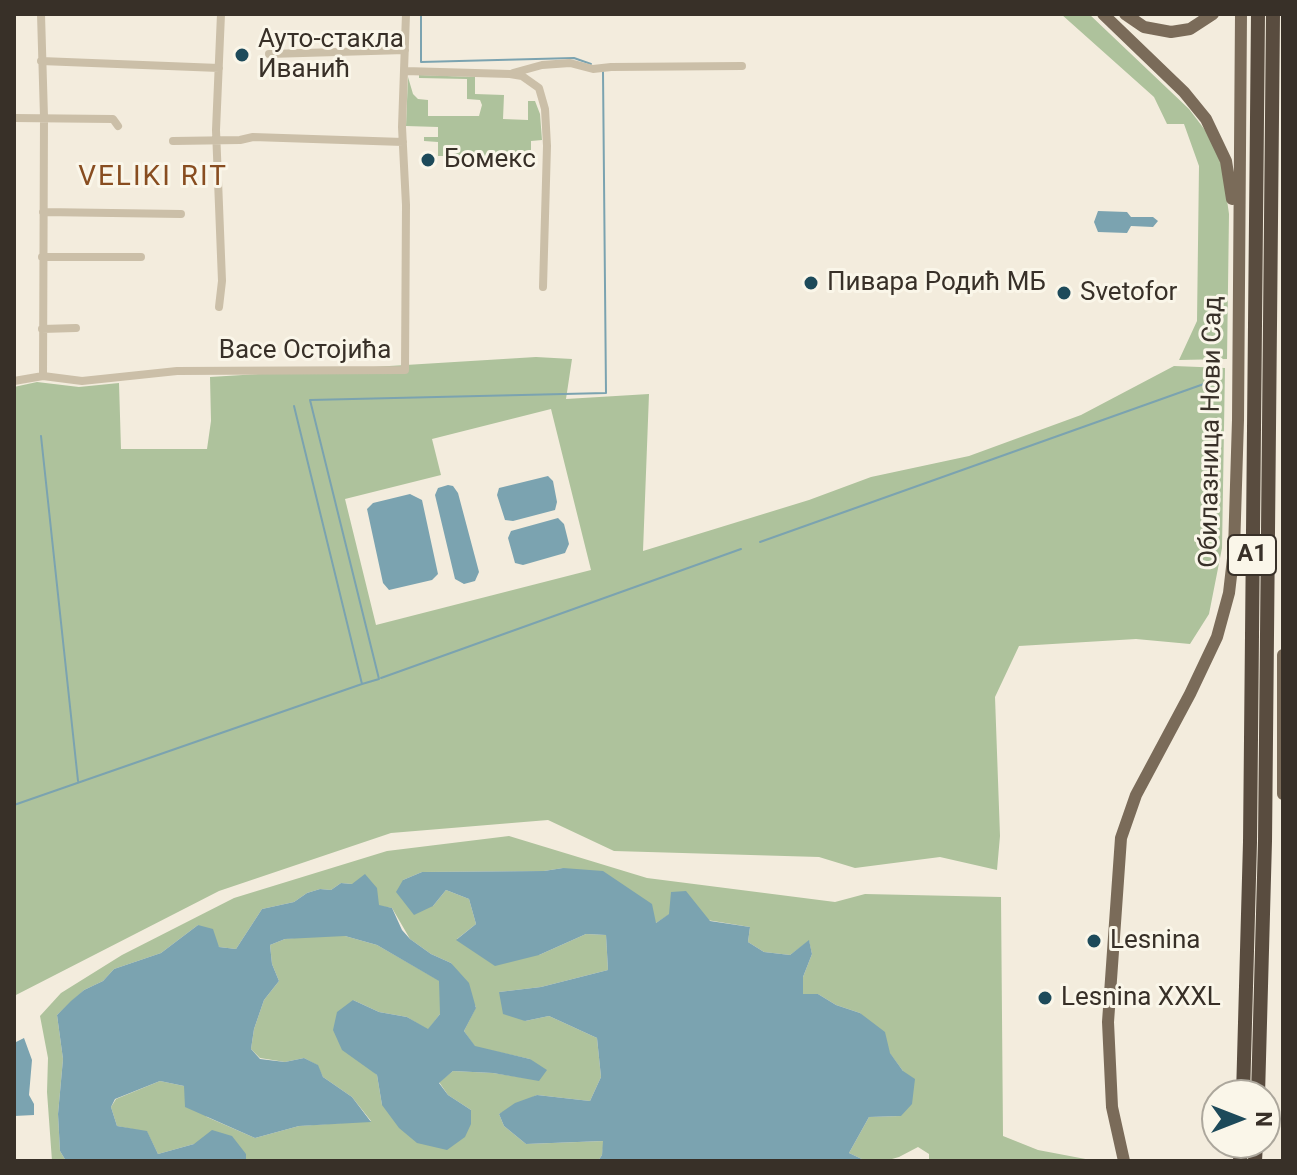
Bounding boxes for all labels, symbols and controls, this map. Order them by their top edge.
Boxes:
place label: Ауто-стакла Иванић [258,24,404,86]
marker: Ауто-стакла Иванић [233,46,251,64]
place label: Бомекс [444,144,536,176]
marker: Бомекс [419,151,437,169]
district label: VELIKI RIT [78,161,228,195]
place label: Пивара Родић МБ [827,267,1046,299]
marker: Пивара Родић МБ [802,274,820,292]
place label: Svetofor [1080,277,1177,309]
marker: Svetofor [1055,284,1073,302]
street label: Обилазница Нови Сад [1194,296,1230,568]
street label: Васе Остојића [219,335,391,367]
road number: A1 [1228,535,1276,575]
place label: Lesnina [1110,925,1200,957]
marker: Lesnina [1085,932,1103,950]
place label: Lesnina XXXL [1061,982,1221,1014]
marker: Lesnina XXXL [1036,989,1054,1007]
north arrow [1201,1079,1281,1159]
text: N [1251,1111,1276,1127]

